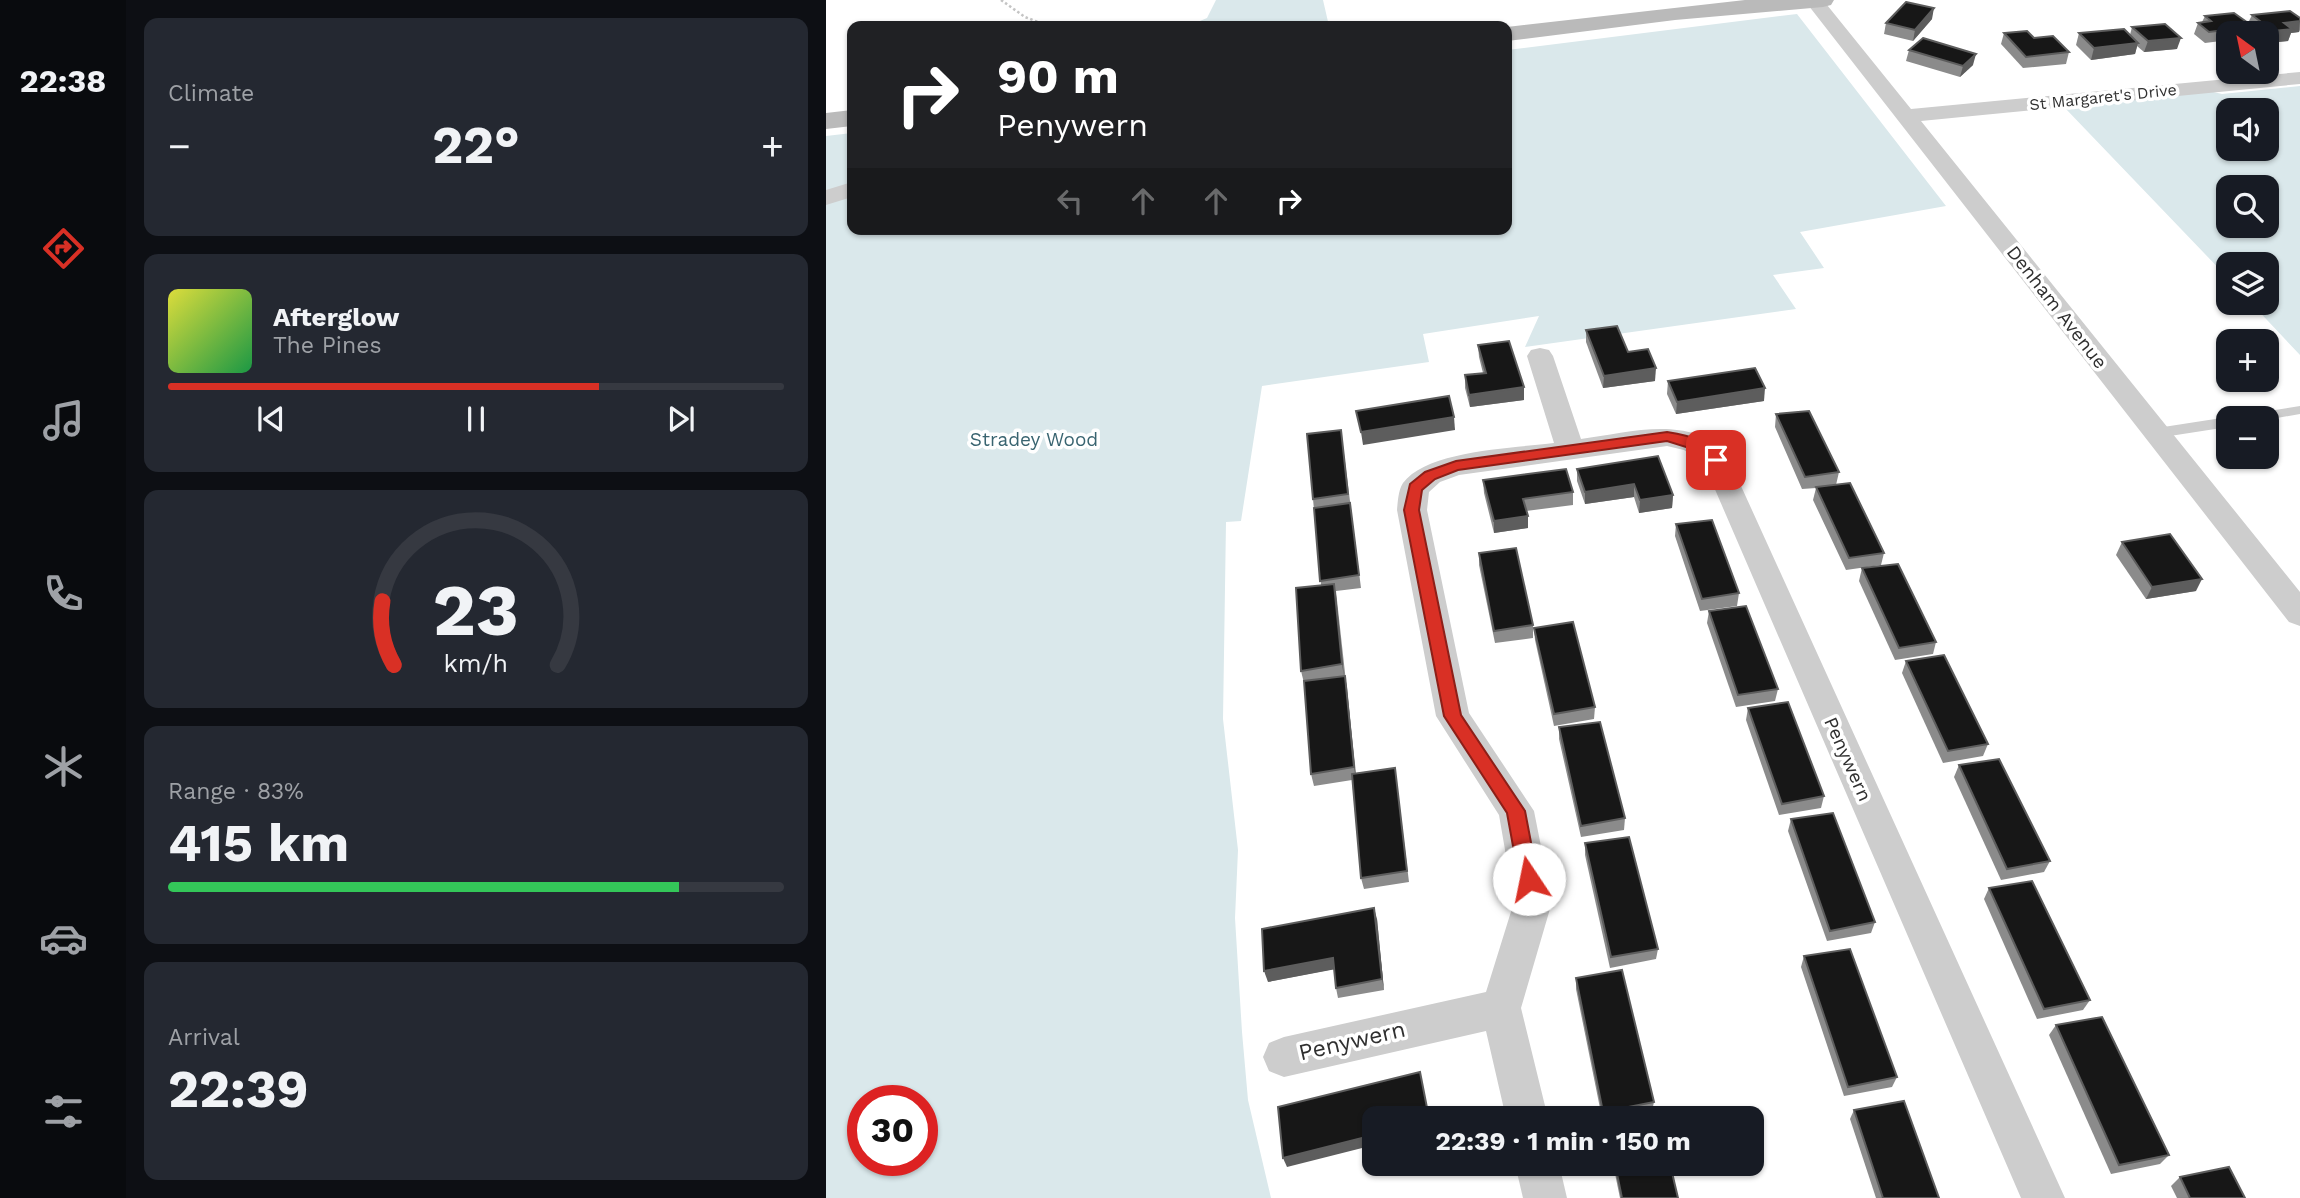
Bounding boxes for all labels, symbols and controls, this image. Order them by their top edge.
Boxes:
north arrow [2216,21,2278,84]
map controls [2216,21,2279,469]
text: 90 m [997,47,1119,105]
icon: right [882,49,973,140]
text: 22:38 [20,62,106,100]
text: Climate [168,80,254,107]
street label: St Margaret's Drive [2028,80,2178,114]
button: sound [2216,98,2279,161]
text: Penywern [997,106,1148,144]
text: 22° [432,115,520,176]
text: − [168,124,191,168]
text: + [761,124,784,168]
button: search [2216,175,2279,238]
icon: left [1051,182,1089,220]
icon: ahead [1124,182,1162,220]
icon: ahead [1197,182,1235,220]
icon: right [1270,182,1308,220]
icon: directions [39,224,88,273]
street label: Denham Avenue [2002,241,2112,373]
button: layers [2216,252,2279,315]
text: Afterglow [273,302,399,332]
button: + [2216,329,2279,392]
text: The Pines [273,332,382,359]
icon: music [39,396,88,445]
icon: previous [252,400,290,438]
icon: pause [457,400,495,438]
icon: next [662,400,700,438]
button: − [2216,406,2279,469]
park label: Stradey Wood [970,428,1098,451]
pin [1686,430,1746,490]
icon: arrive [1697,441,1735,479]
text: 23 [433,567,519,653]
icon: phone [39,569,88,618]
text: km/h [444,649,508,678]
street label: Penywern [1819,713,1877,805]
icon: climate [39,742,88,791]
text: Range · 83% [168,778,304,805]
text: 415 km [168,813,349,874]
position arrow [1492,842,1566,916]
icon: car [39,914,88,963]
street label: Penywern [1296,1016,1408,1066]
text: Arrival [168,1024,240,1051]
text: 22:39 [168,1059,309,1120]
speed limit sign: 30 [847,1085,938,1176]
icon: filters [39,1087,88,1136]
text: 22:39 · 1 min · 150 m [1435,1126,1691,1156]

